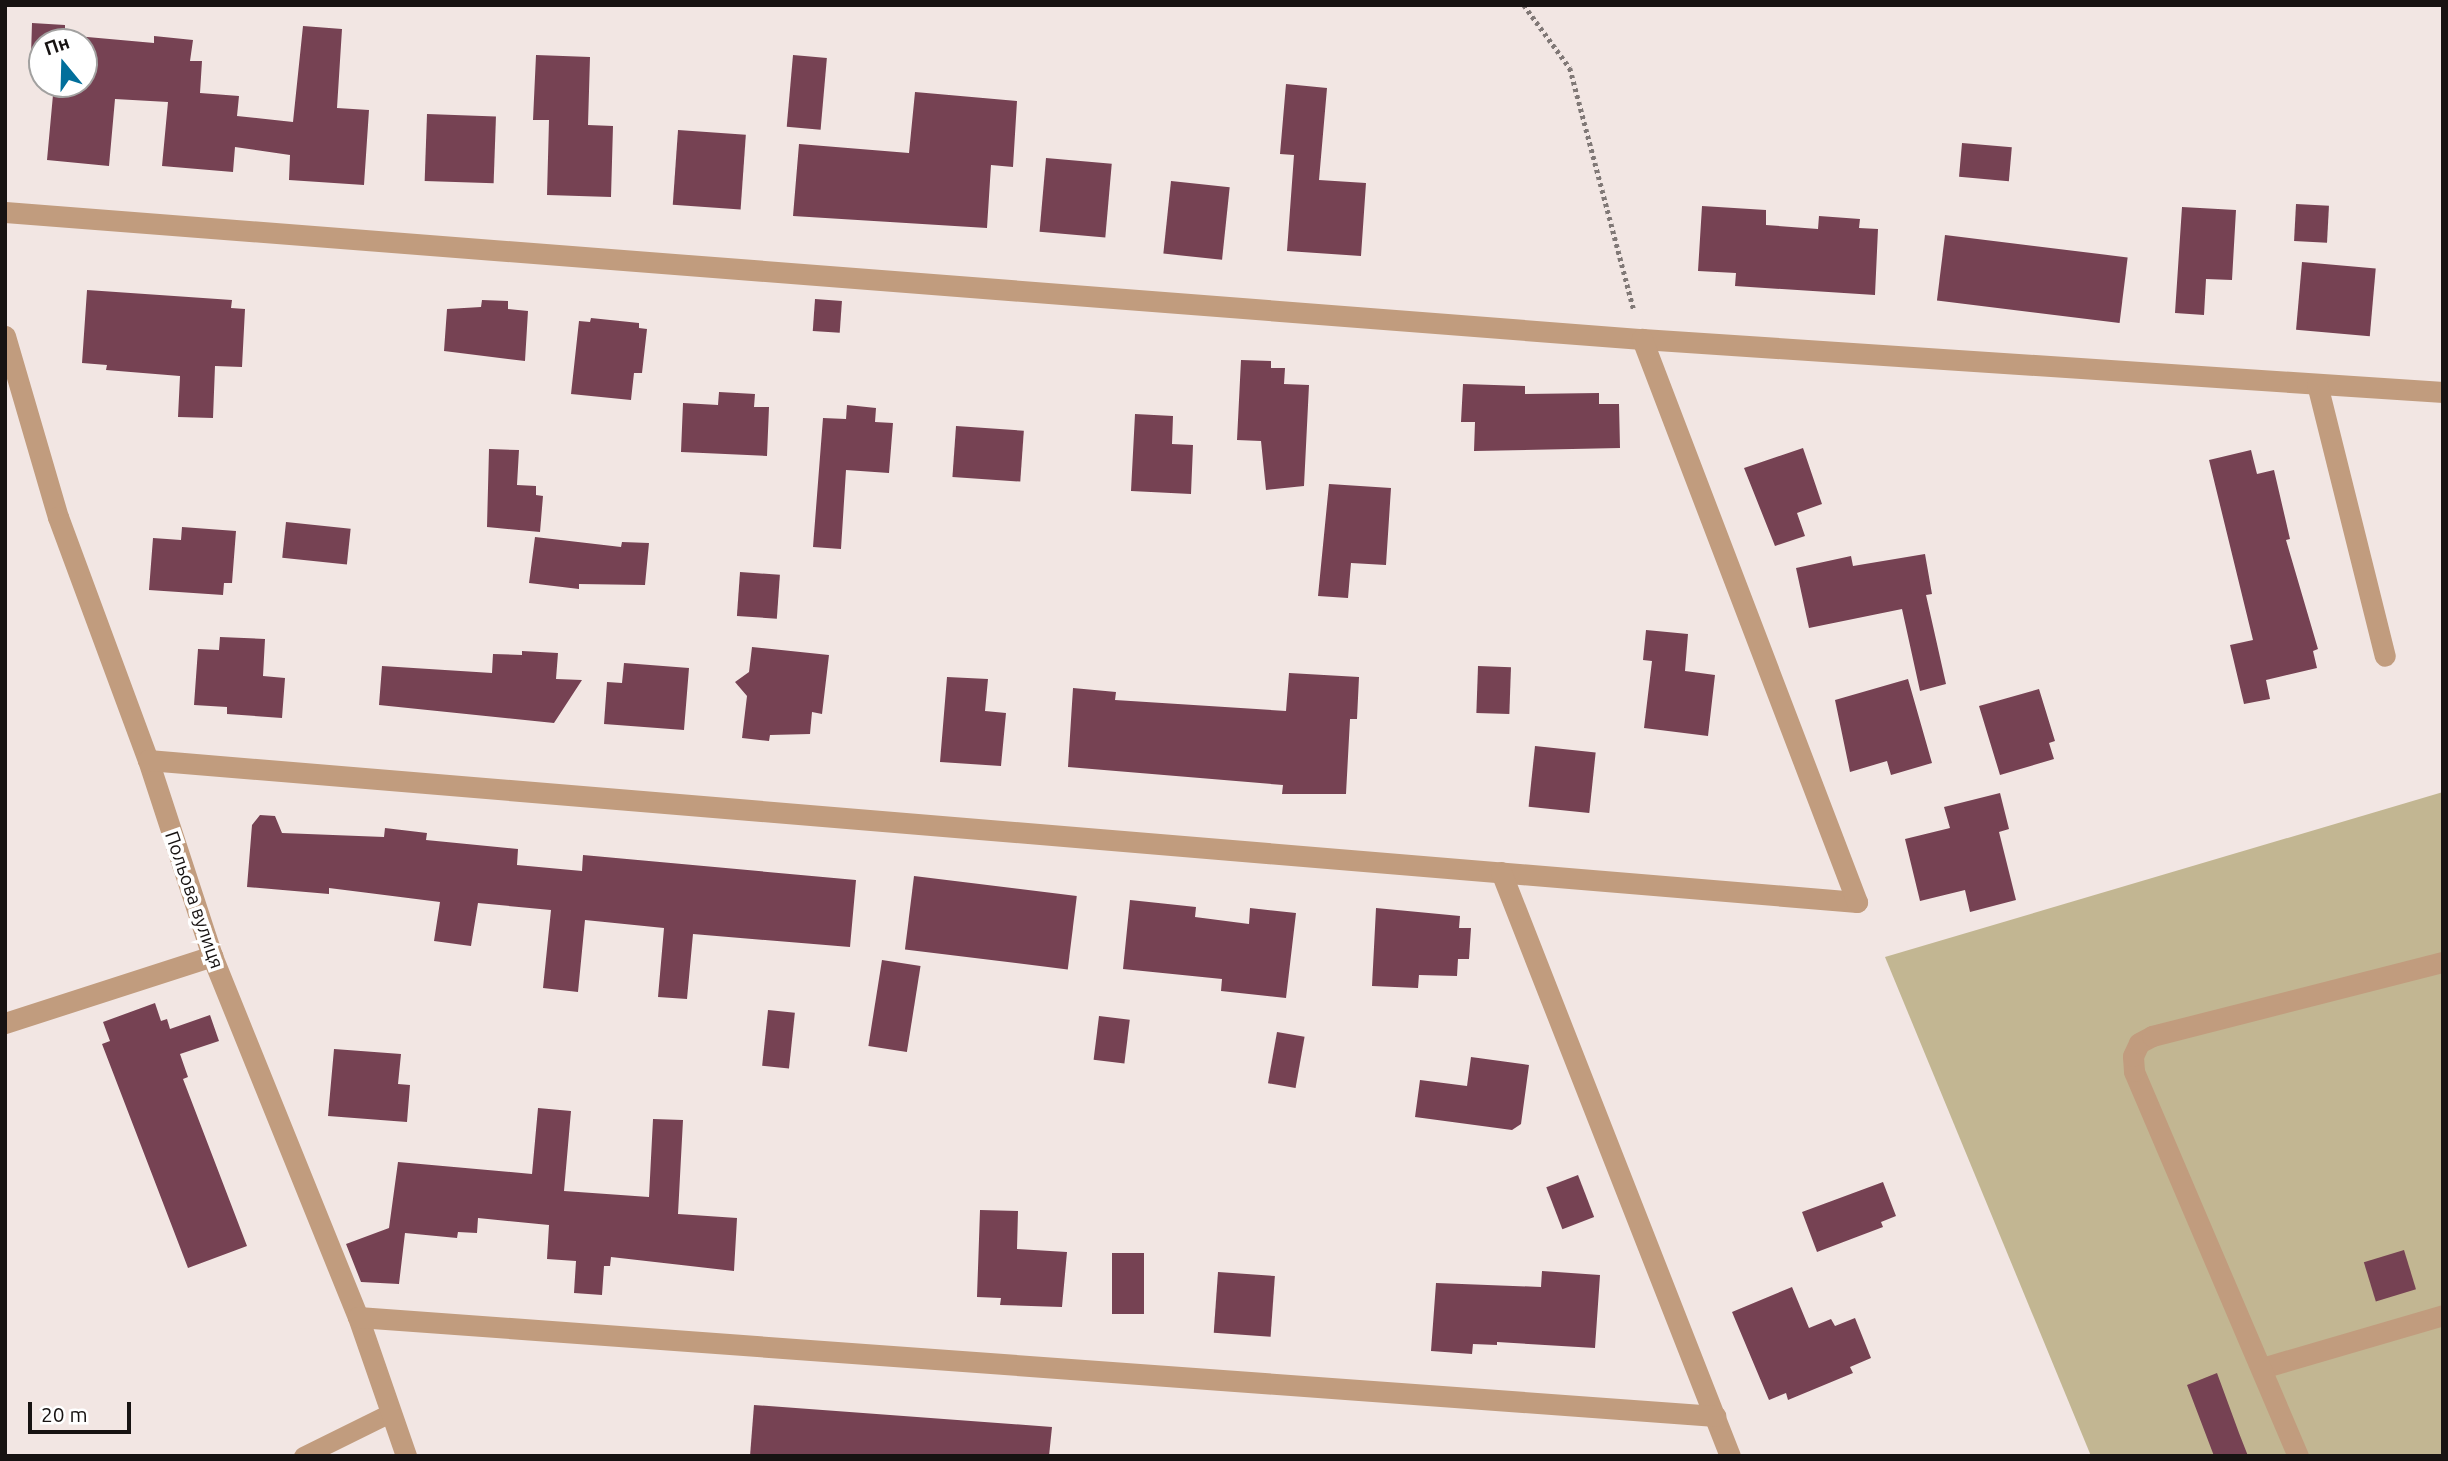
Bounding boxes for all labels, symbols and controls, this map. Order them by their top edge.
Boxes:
north arrow [28,28,98,98]
text: Пн [41,31,72,59]
street label: Польова вулиця [160,828,228,972]
scale bar [32,1388,135,1432]
text: 20 m [41,1402,88,1426]

